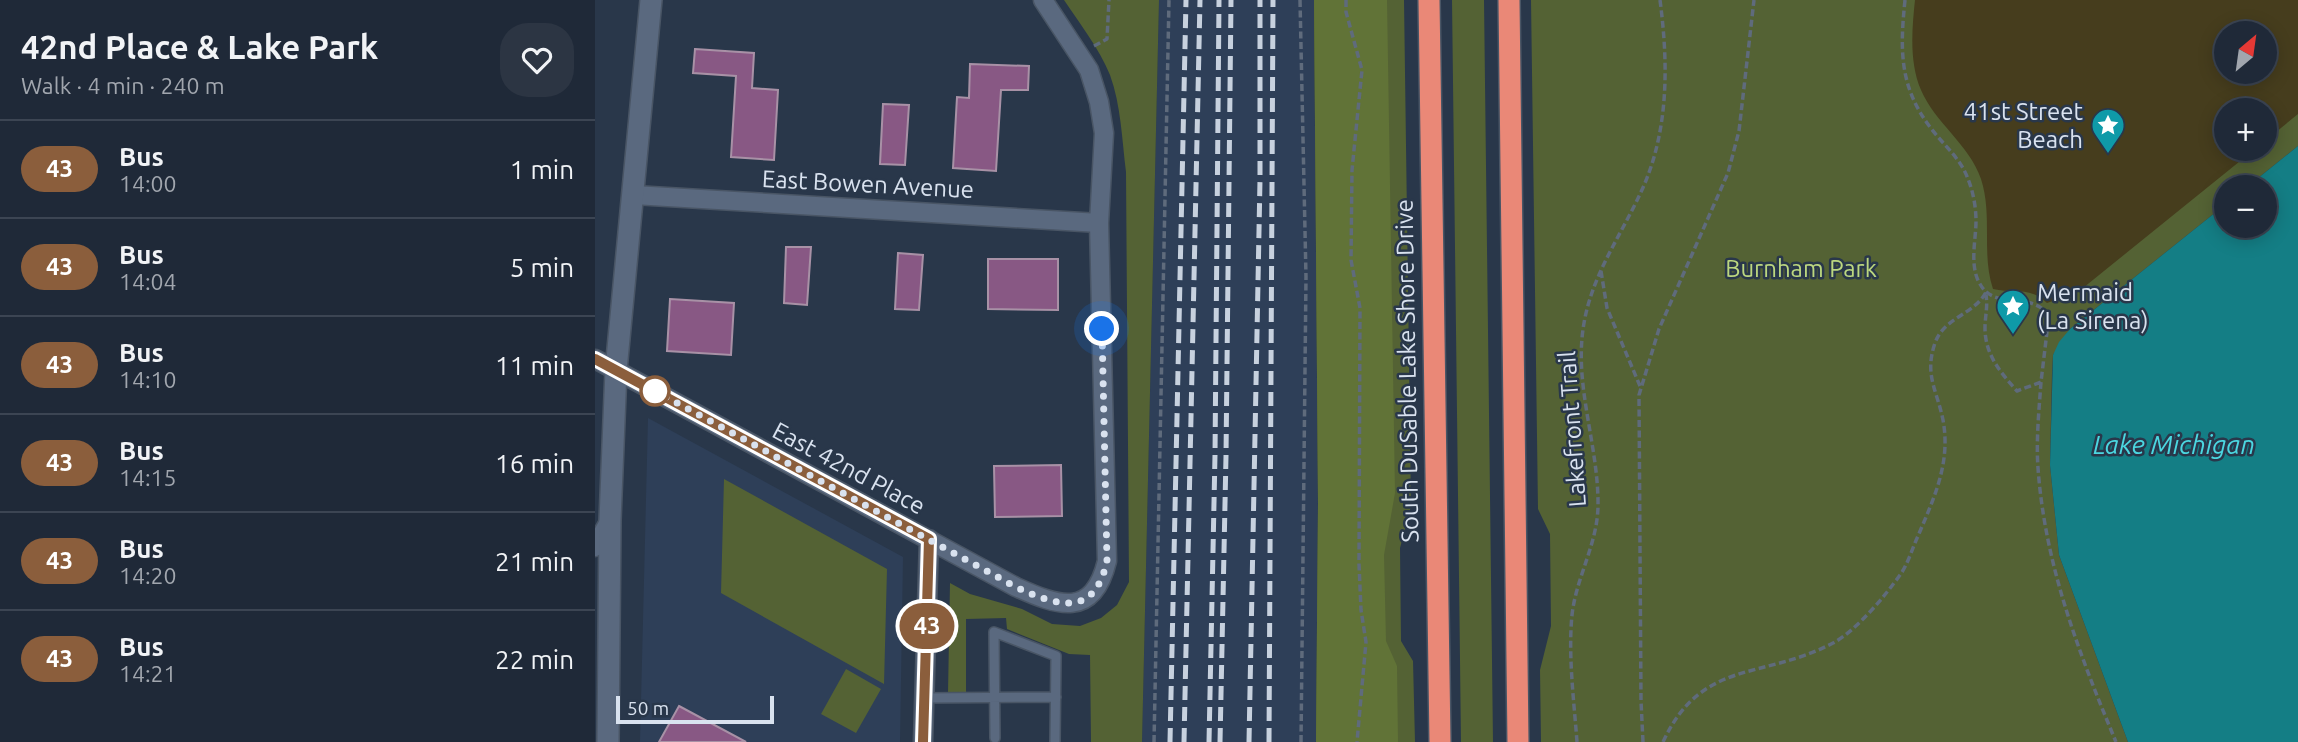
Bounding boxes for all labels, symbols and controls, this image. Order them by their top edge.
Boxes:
north arrow [2214,21,2277,84]
map controls [2214,21,2277,238]
button: heart [500,23,574,97]
text: 42nd Place & Lake Park [21,28,378,65]
text: Walk · 4 min · 240 m [21,73,225,98]
place label: 41st Street Beach [1964,98,2084,153]
button: + [2214,98,2277,161]
place icon: 41st Street Beach [2089,106,2127,155]
text: Bus [119,142,164,171]
text: 43 [46,155,73,182]
text: 1 min [510,155,574,184]
street label: East Bowen Avenue [761,165,975,203]
text: 14:00 [119,171,177,196]
button: − [2214,175,2277,238]
street label: South DuSable Lake Shore Drive [1391,199,1423,543]
text: Bus [119,240,164,269]
text: 43 [46,253,73,280]
text: 5 min [510,253,574,282]
park label: Burnham Park [1725,255,1877,282]
text: 14:04 [119,269,177,294]
place label: Mermaid (La Sirena) [2037,279,2149,334]
place icon: Mermaid (La Sirena) [1994,287,2032,336]
your location [1084,311,1119,346]
text: Bus [119,338,164,367]
street label: Lakefront Trail [1553,350,1591,508]
text: 43 [46,351,73,378]
text: 11 min [495,351,574,380]
text: 14:10 [119,367,177,392]
unlabelled marker [640,376,670,406]
street label: East 42nd Place [768,416,930,520]
water label: Lake Michigan [2093,430,2255,459]
text: Bus [119,436,164,465]
text: 43 [46,449,73,476]
text: 16 min [495,449,574,478]
text: 14:15 [119,465,177,490]
text: Bus [119,534,164,563]
text: 43 [46,547,73,574]
text: 21 min [495,547,574,576]
text: 14:20 [119,563,177,588]
line badge: 43 [895,603,959,649]
text: 43 [913,612,941,639]
text: Bus [119,632,164,661]
text: 43 [46,645,73,672]
text: 22 min [495,645,574,674]
text: 14:21 [119,661,177,686]
scale bar [616,693,773,725]
text: 50 m [627,697,669,719]

